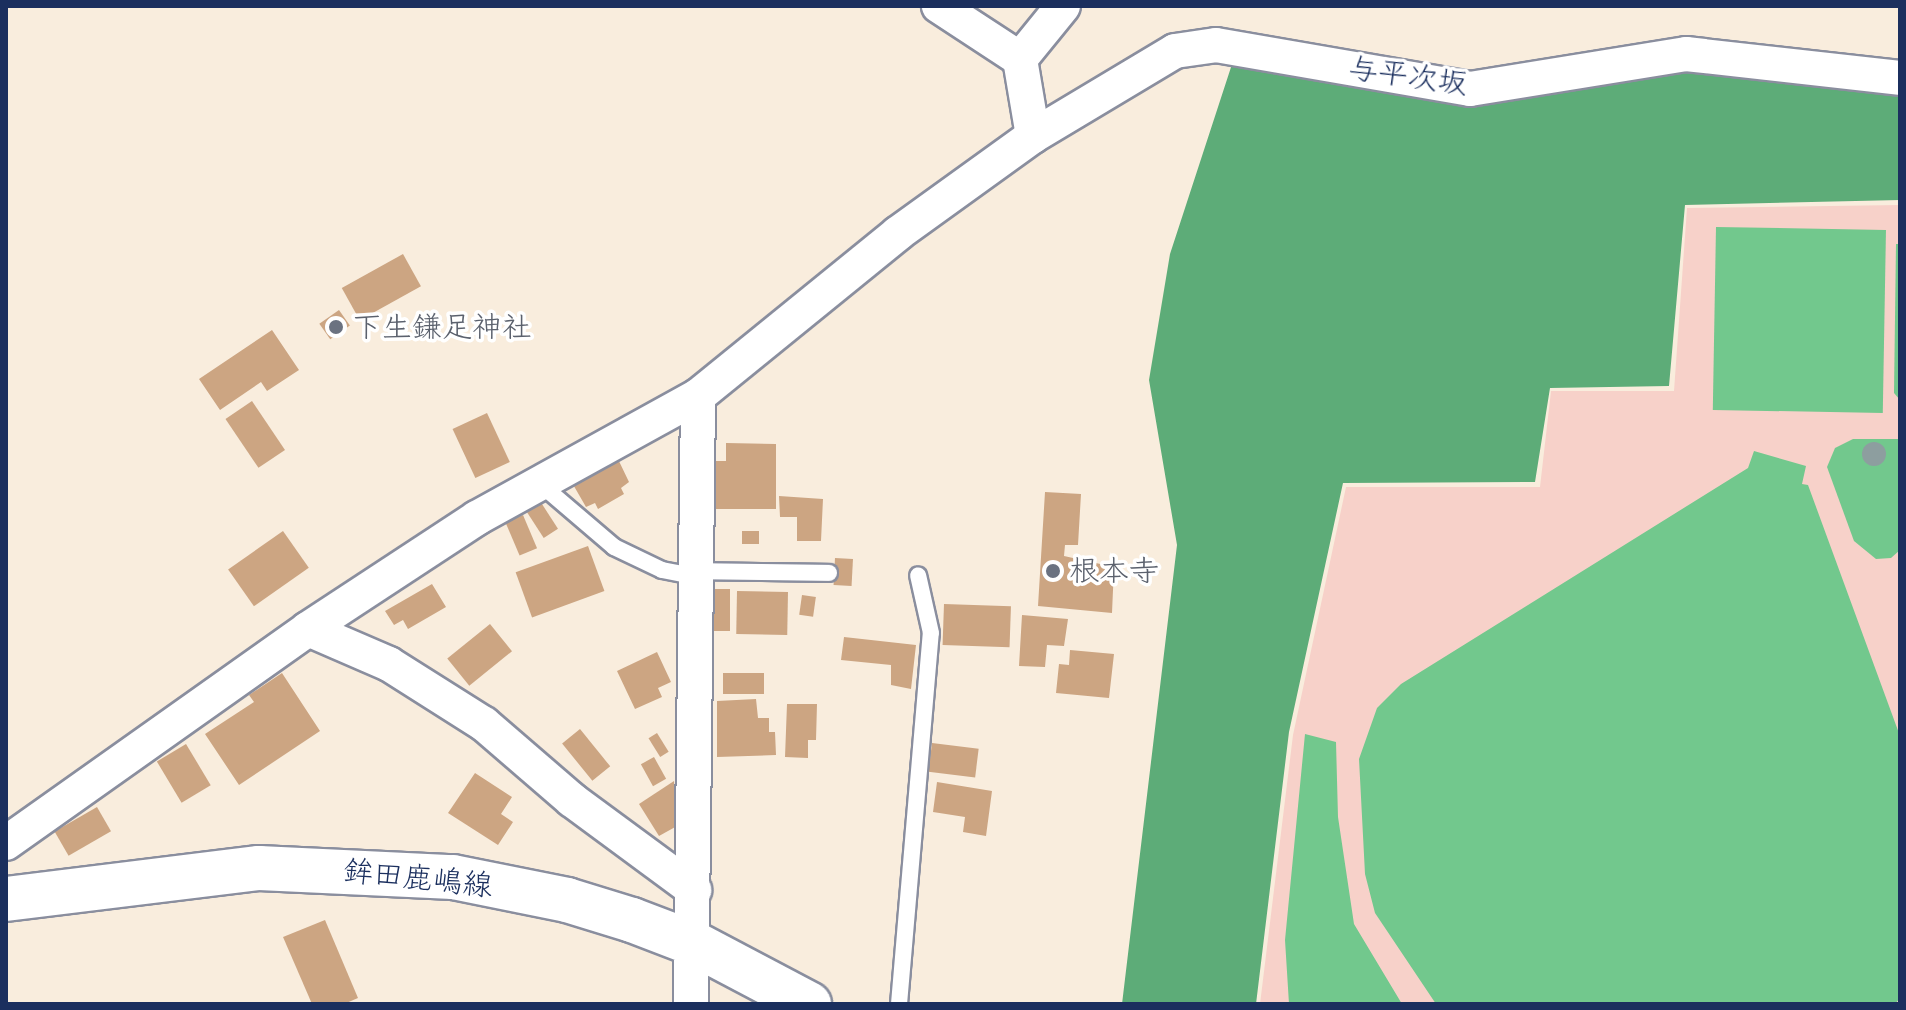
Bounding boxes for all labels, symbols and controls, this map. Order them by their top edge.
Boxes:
street label: 与平次坂 [1346,50,1470,102]
place label: 下生鎌足神社 [352,309,532,345]
marker: 下生鎌足神社 [327,318,345,336]
place label: 根本寺 [1069,553,1159,589]
marker: 根本寺 [1044,562,1062,580]
street label: 鉾田鹿嶋線 [342,852,494,904]

